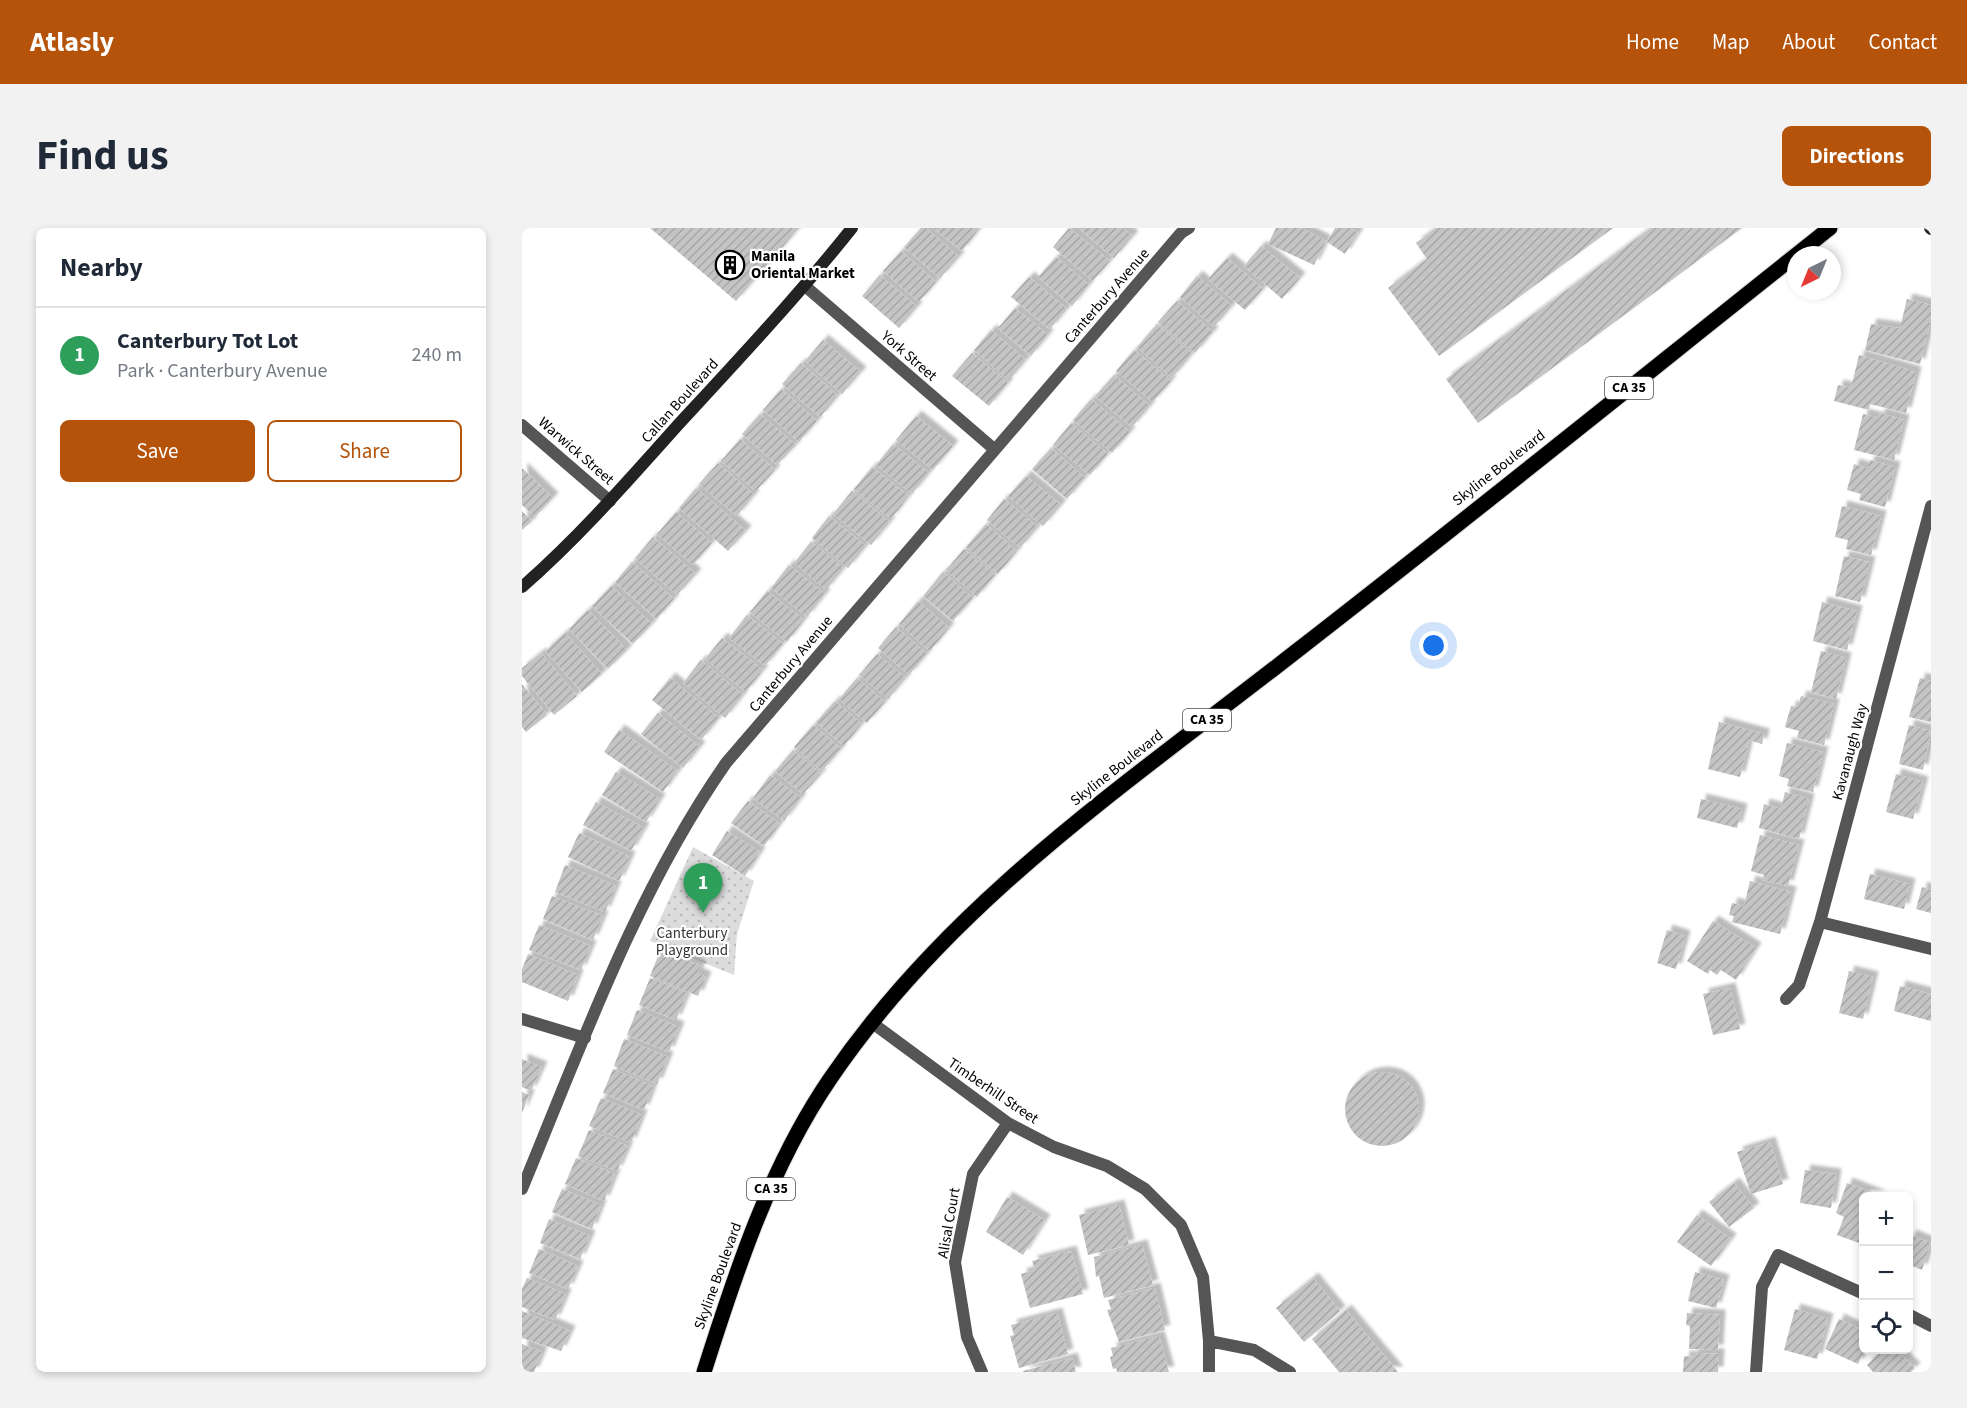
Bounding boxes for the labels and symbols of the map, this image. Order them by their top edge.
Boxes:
street label: Canterbury Avenue [1060,244,1154,348]
place label: Manila Oriental Market [751,246,855,284]
north arrow [1787,246,1841,300]
building icon: Manila Oriental Market [714,249,746,281]
street label: York Street [876,325,942,386]
street label: Callan Boulevard [637,354,723,448]
road number: CA 35 [1605,377,1653,399]
street label: Warwick Street [534,412,618,490]
street label: Skyline Boulevard [1448,425,1550,511]
street label: Canterbury Avenue [744,611,838,717]
your location [1419,631,1448,660]
street label: Kavanaugh Way [1827,701,1873,803]
road number: CA 35 [1183,709,1231,731]
street label: Skyline Boulevard [1066,725,1168,811]
pin: 1 [684,864,723,913]
park label: Canterbury Playground [656,923,728,961]
street label: Timberhill Street [944,1053,1042,1129]
road number: CA 35 [747,1178,795,1200]
street label: Alisal Court [932,1186,966,1260]
street label: Skyline Boulevard [689,1219,747,1333]

